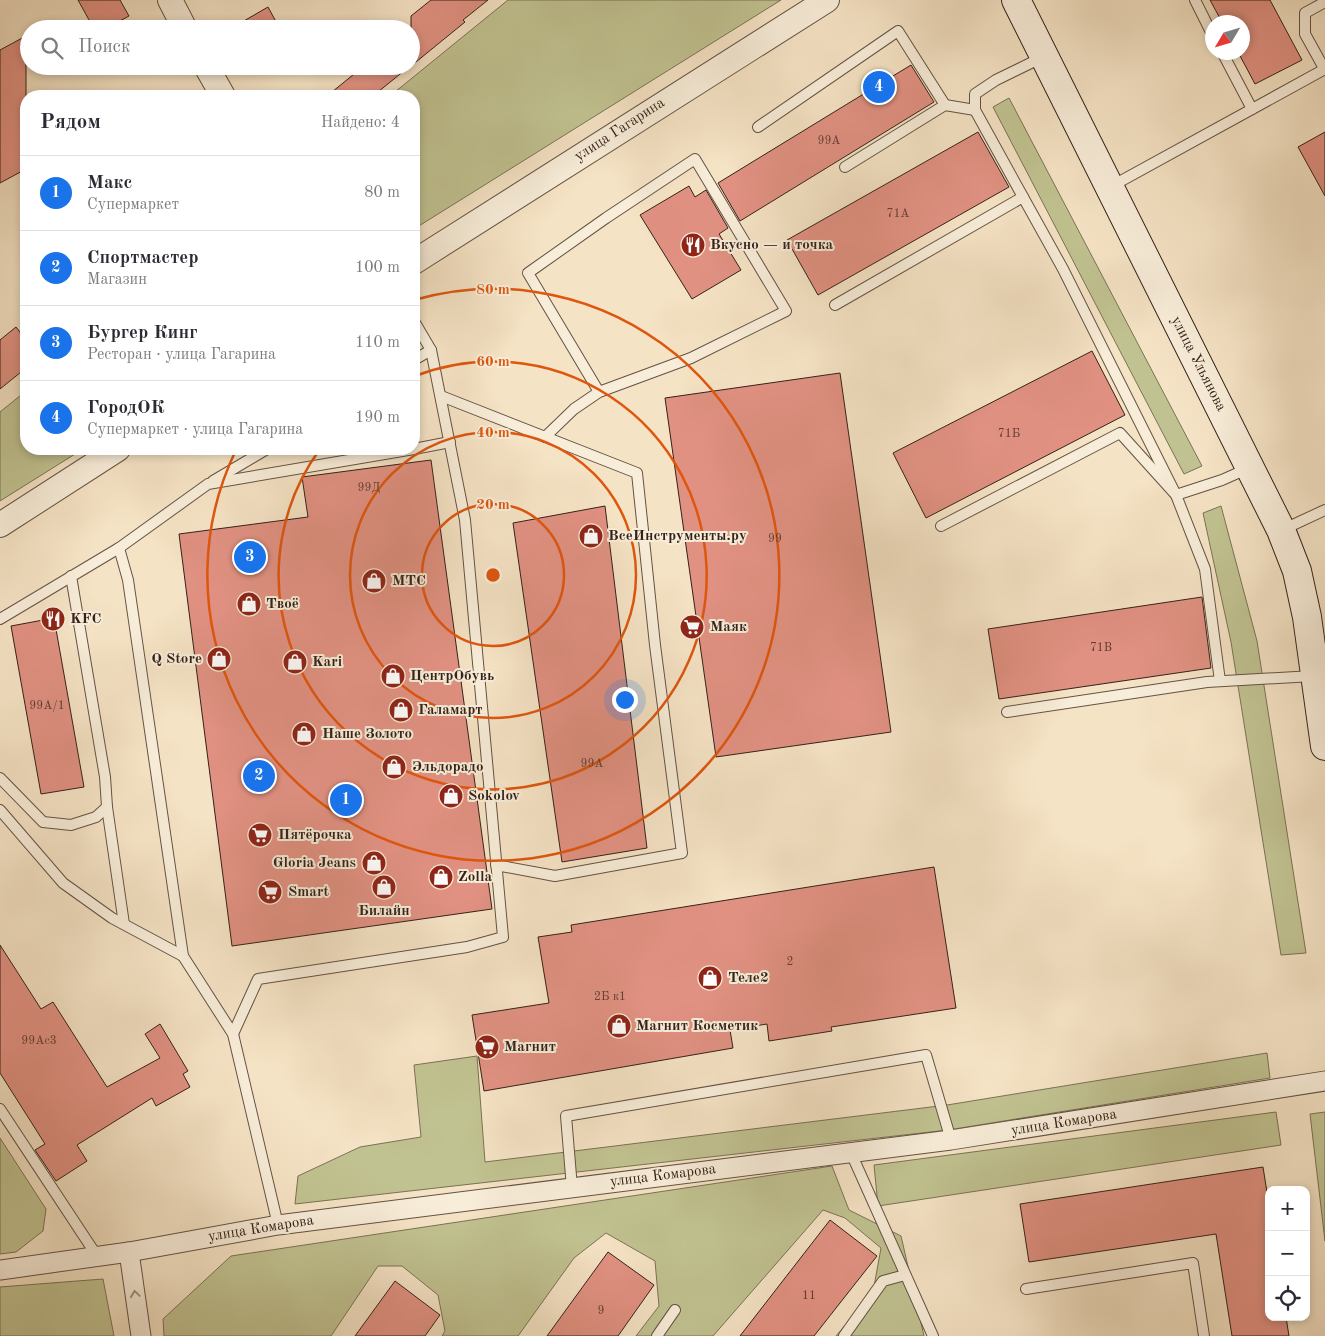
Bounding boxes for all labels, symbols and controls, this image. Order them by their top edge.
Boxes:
north arrow [1205,15,1250,60]
search box [20,20,420,75]
icon: search [38,34,66,62]
text: Поиск [78,38,130,57]
pin: 4 [863,68,895,106]
street label: улица Гагарина [572,95,668,165]
text: Рядом [40,112,101,133]
text: Найдено: 4 [321,115,400,131]
house number: 99А [817,135,841,147]
text: Макс [87,174,132,193]
text: 1 [51,185,61,201]
text: 80 m [364,185,400,201]
text: Супермаркет [87,197,179,213]
house number: 71А [886,208,910,220]
restaurant icon: Вкусно — и точка [680,232,706,258]
place label: Вкусно — и точка [710,238,834,253]
text: Спортмастер [87,249,199,268]
text: 2 [51,260,61,276]
text: 100 m [355,260,400,276]
text: Магазин [87,272,147,288]
text: 80 m [476,283,510,298]
street label: улица Ульянова [1168,314,1229,415]
text: Бургер Кинг [87,324,198,343]
text: 3 [51,335,61,351]
text: 110 m [355,335,400,351]
text: Ресторан · улица Гагарина [87,347,276,363]
text: 60 m [476,355,510,370]
text: ГородОК [87,399,165,418]
text: 4 [51,410,61,426]
text: 190 m [355,410,400,426]
text: Супермаркет · улица Гагарина [87,422,303,438]
text: 40 m [476,426,510,441]
house number: 71Б [998,428,1020,440]
house number: 99Д [358,482,381,494]
text: 20 m [476,498,510,513]
shop icon: ВсеИнструменты.ру [578,523,604,549]
place label: ВсеИнструменты.ру [608,529,747,544]
house number: 99 [768,533,782,545]
pin: 3 [234,538,266,576]
centre of rings [484,566,502,584]
shop icon: МТС [361,568,387,594]
place label: МТС [392,574,426,589]
shop icon: Твоё [236,591,262,617]
place label: Твоё [266,597,299,612]
restaurant icon: KFC [40,606,66,632]
place label: KFC [70,612,102,627]
supermarket icon: Маяк [679,614,705,640]
place label: Маяк [710,620,747,635]
house number: 71В [1090,642,1112,654]
shop icon: Q Store [206,646,232,672]
shop icon: Kari [282,649,308,675]
place label: Q Store [151,652,202,667]
place label: Kari [312,655,342,670]
shop icon: ЦентрОбувь [380,663,406,689]
place label: ЦентрОбувь [410,669,494,684]
your location [612,687,638,713]
shop icon: Галамарт [388,697,414,723]
house number: 99А/1 [29,700,65,712]
place label: Галамарт [418,703,483,718]
shop icon: Наше Золото [291,721,317,747]
place label: Наше Золото [322,727,412,742]
shop icon: Эльдорадо [381,754,407,780]
pin: 2 [243,757,275,795]
house number: 99А [580,758,604,770]
place label: Эльдорадо [412,760,484,775]
pin: 1 [330,781,362,819]
shop icon: Sokolov [438,783,464,809]
place label: Sokolov [468,789,520,804]
supermarket icon: Пятёрочка [247,822,273,848]
place label: Пятёрочка [278,828,352,843]
shop icon: Gloria Jeans [361,850,387,876]
place label: Gloria Jeans [273,856,356,871]
shop icon: Zolla [428,864,454,890]
place label: Zolla [458,870,493,885]
shop icon: Билайн [371,874,397,900]
supermarket icon: Smart [257,879,283,905]
place label: Smart [288,885,329,900]
place label: Билайн [358,904,410,919]
house number: 2 [787,956,793,968]
shop icon: Теле2 [697,965,723,991]
place label: Теле2 [728,971,769,986]
house number: 2Б к1 [594,991,626,1003]
shop icon: Магнит Косметик [606,1013,632,1039]
place label: Магнит Косметик [636,1019,758,1034]
supermarket icon: Магнит [474,1034,500,1060]
house number: 99Аc3 [21,1035,57,1047]
place label: Магнит [504,1040,556,1055]
street label: улица Комарова [1010,1107,1118,1139]
street label: улица Комарова [609,1162,717,1190]
map controls [1265,1186,1310,1321]
button: + [1265,1186,1310,1231]
street label: улица Комарова [207,1213,315,1245]
button: − [1265,1231,1310,1276]
button: locate [1265,1276,1310,1321]
one-way arrow [130,1290,141,1298]
house number: 11 [802,1290,816,1302]
house number: 9 [598,1305,604,1317]

